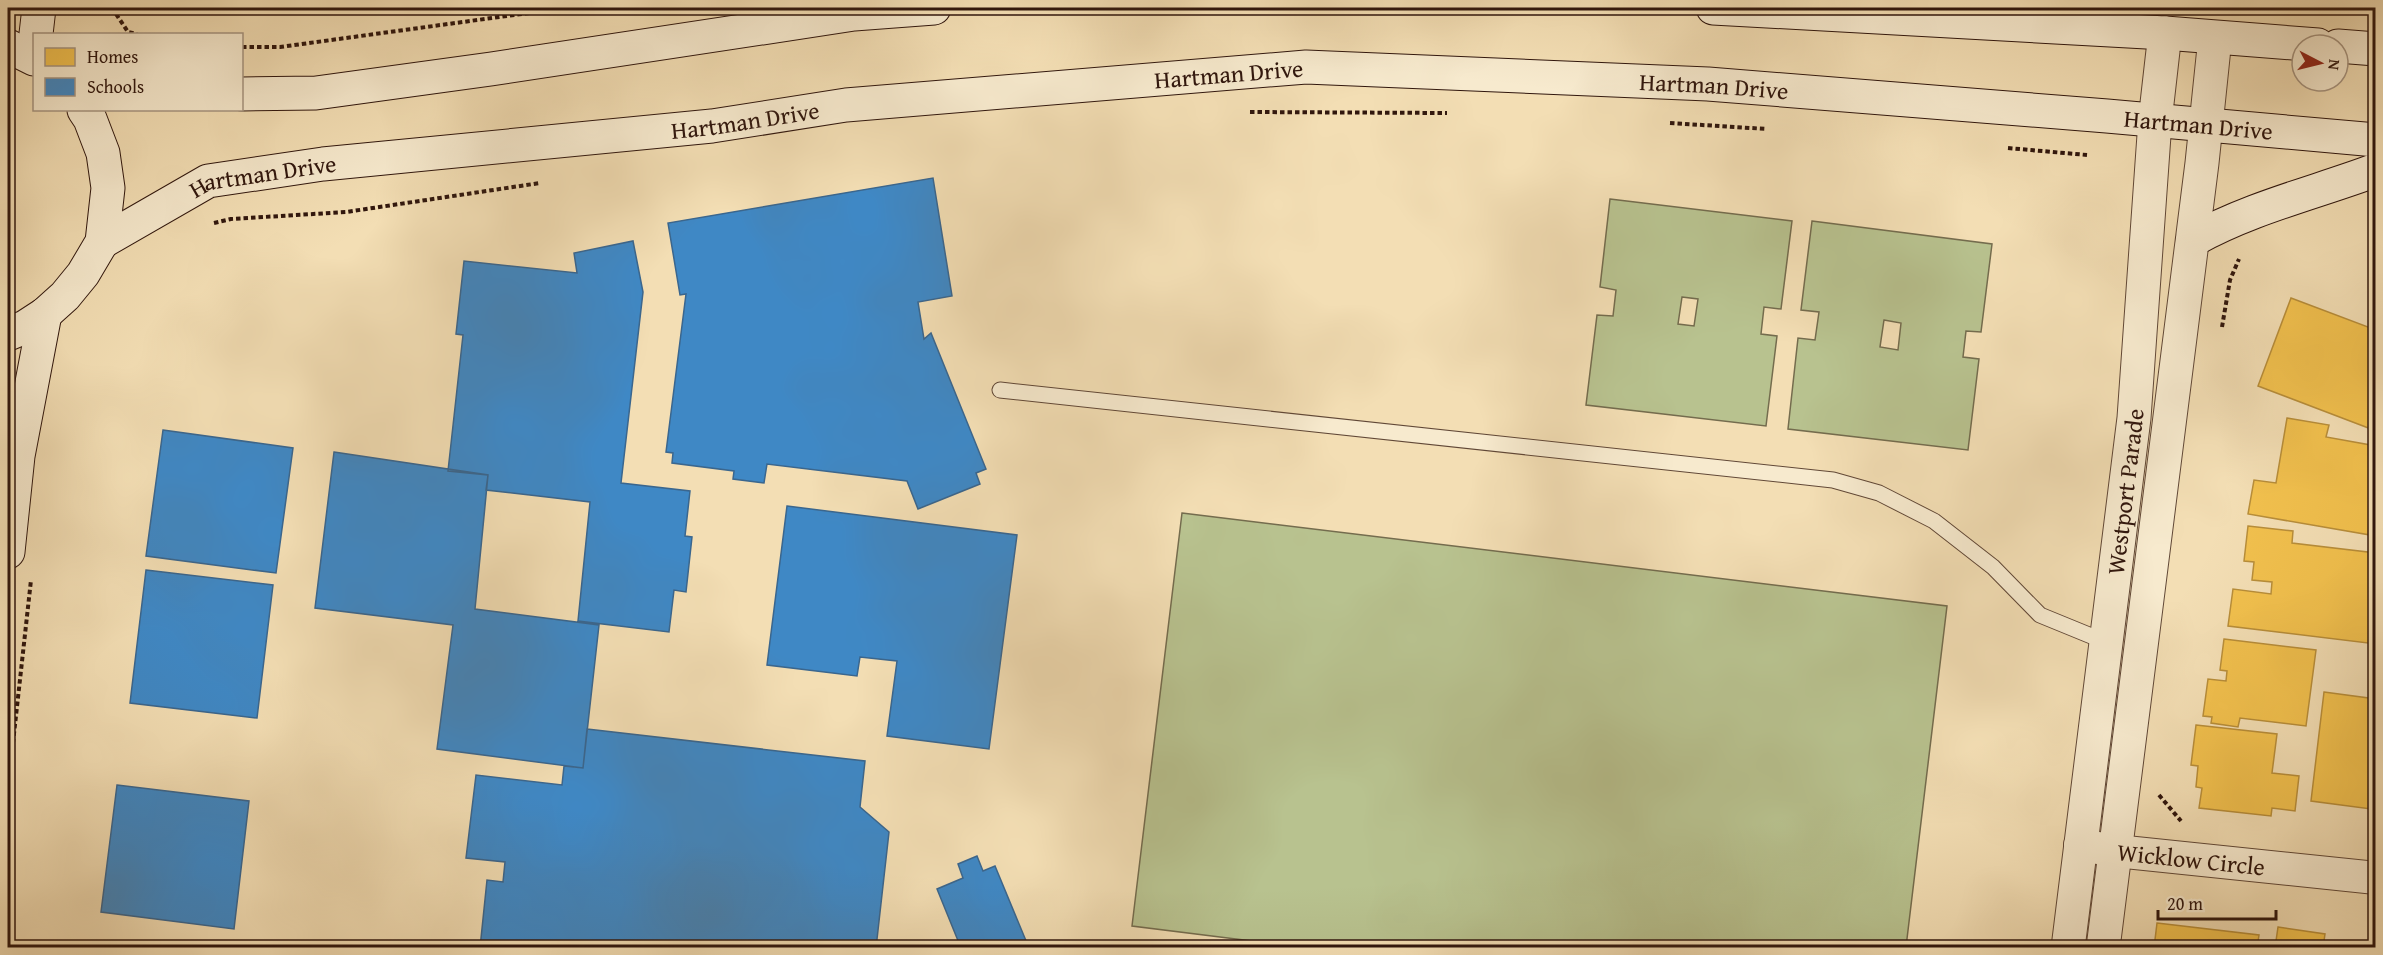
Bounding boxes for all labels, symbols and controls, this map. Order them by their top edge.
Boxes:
legend [33,33,243,111]
north arrow [2290,33,2350,93]
text: Homes [87,43,138,70]
street label: Hartman Drive [1153,50,1304,97]
text: N [2322,58,2347,72]
street label: Hartman Drive [1639,64,1790,108]
text: Schools [87,73,144,100]
street label: Hartman Drive [669,92,822,147]
street label: Hartman Drive [2123,100,2274,148]
street label: Hartman Drive [182,145,338,206]
street label: Westport Parade [2097,407,2152,577]
street label: Wicklow Circle [2116,834,2267,884]
scale bar [2158,883,2276,921]
text: 20 m [2167,890,2203,917]

